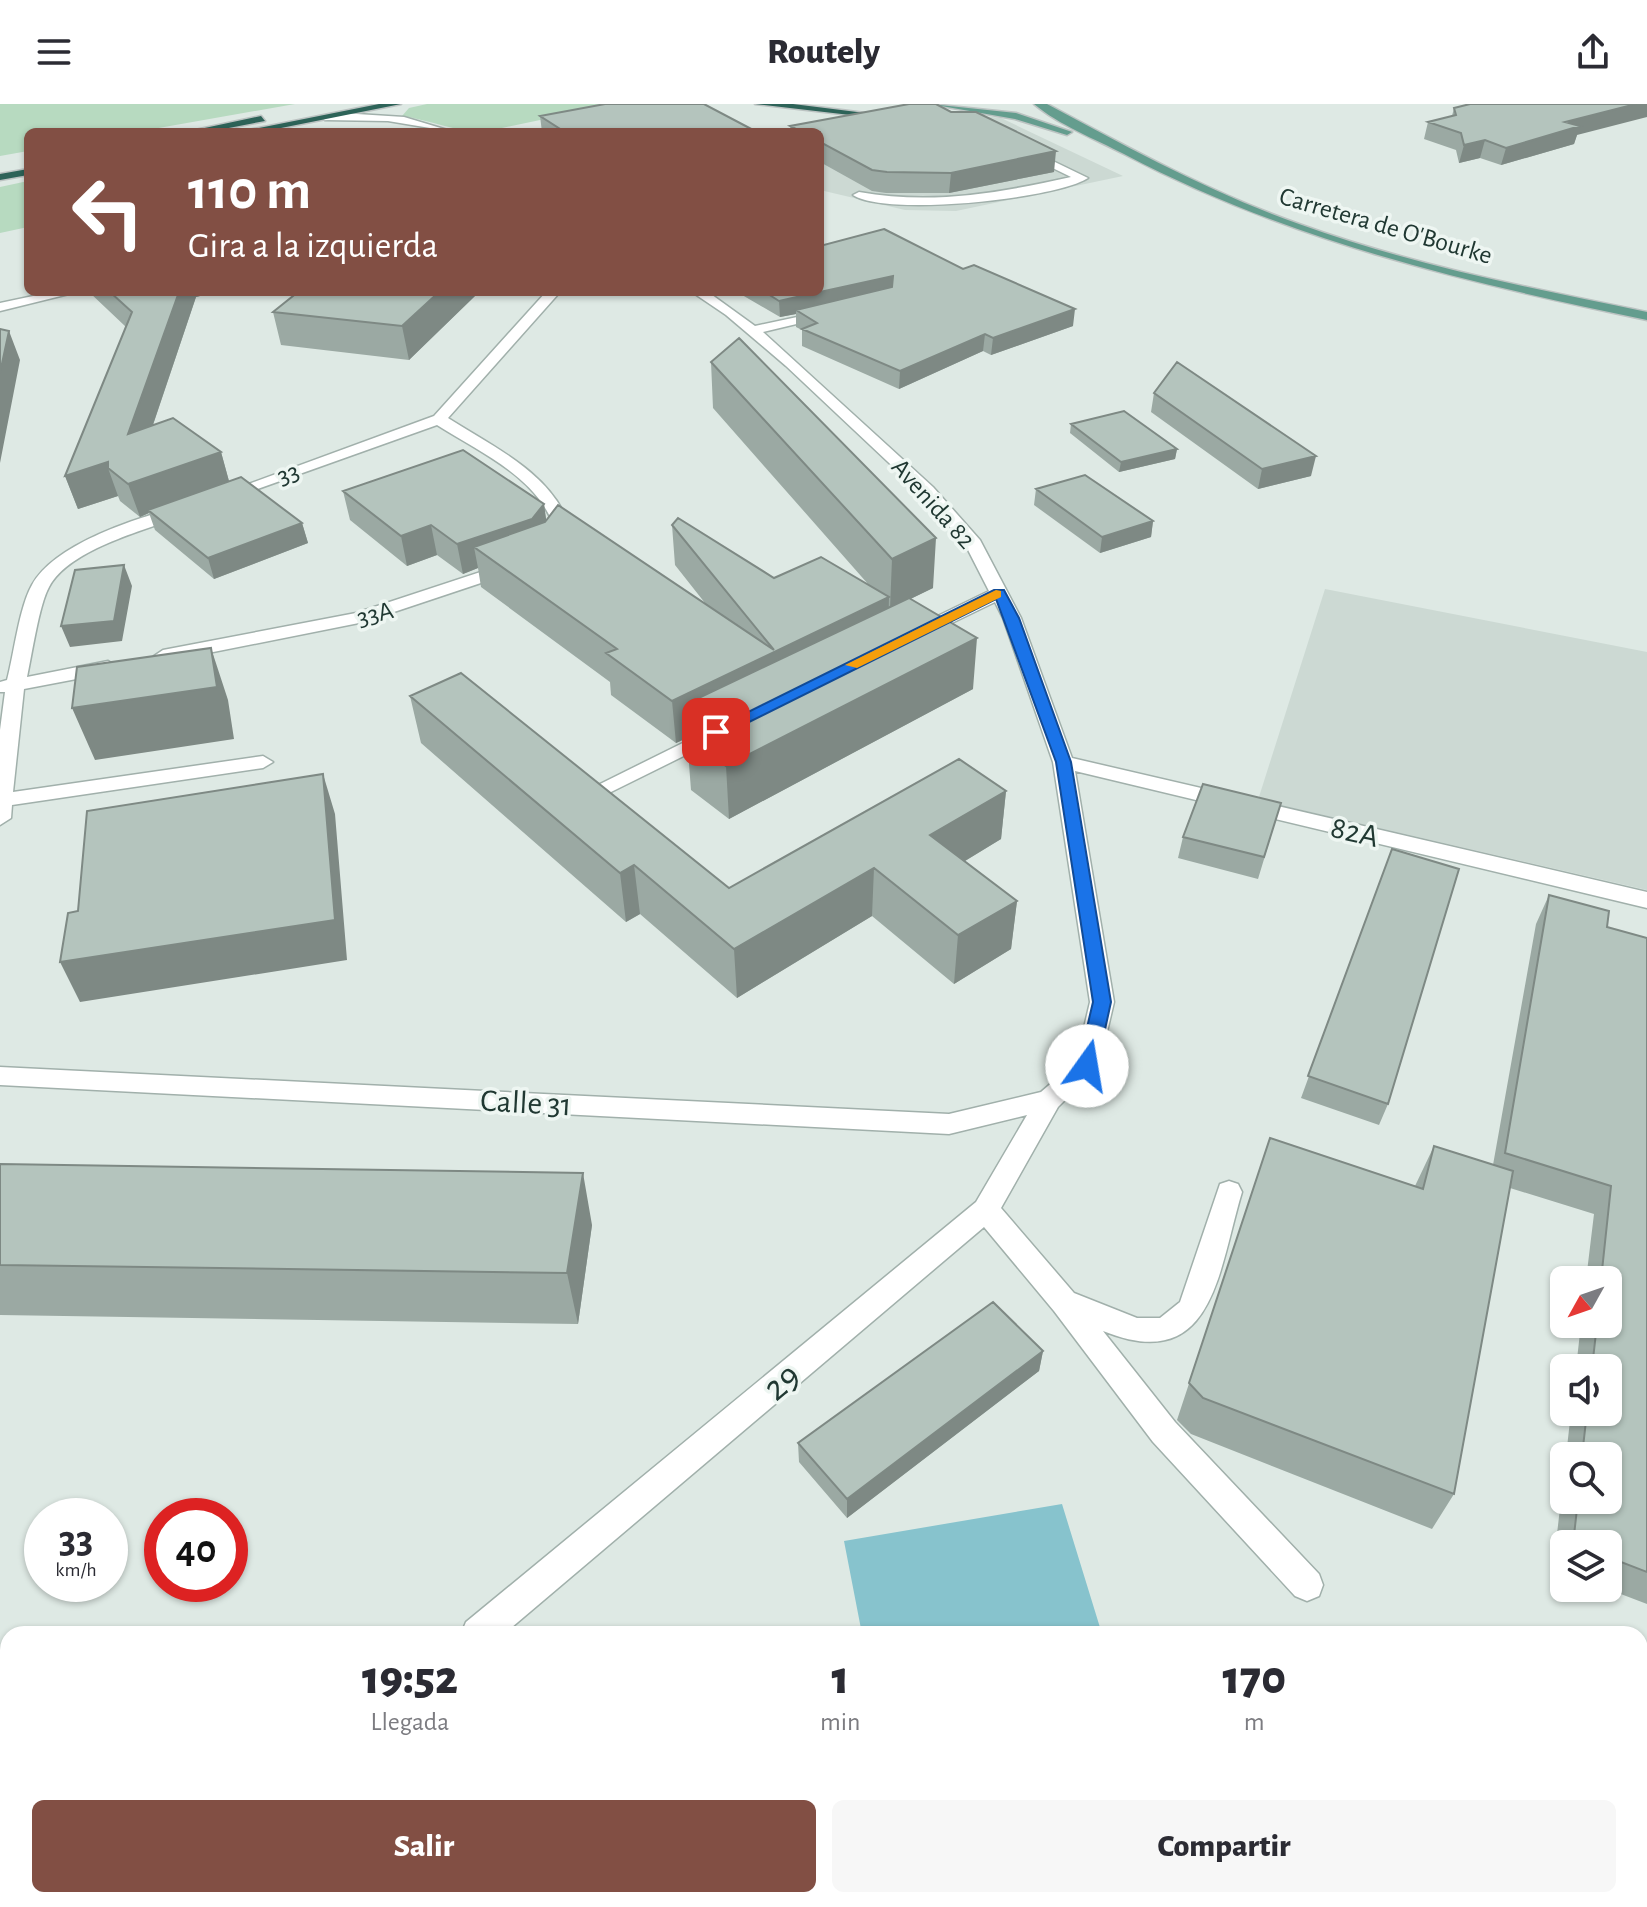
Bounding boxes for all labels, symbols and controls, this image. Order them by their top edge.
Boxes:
icon: menu [32,30,76,74]
icon: share [1571,30,1615,74]
text: Routely [767,34,880,70]
icon: left [56,160,160,264]
text: 110 m [188,163,311,219]
street label: Carretera de O'Bourke [1276,183,1495,269]
text: Gira a la izquierda [188,228,438,264]
street label: Avenida 82 [887,454,980,554]
street label: 33 [274,458,303,490]
street label: 33A [354,597,396,631]
pin [682,698,750,766]
icon: arrive [694,710,738,754]
street label: 82A [1328,811,1382,853]
position arrow [1045,1024,1129,1108]
street label: Calle 31 [479,1085,572,1121]
north arrow [1550,1266,1622,1338]
map controls [1550,1266,1622,1602]
button: sound [1550,1354,1622,1426]
street label: 29 [757,1357,808,1408]
button: search [1550,1442,1622,1514]
speed limit sign: 40 [144,1498,248,1602]
text: 33 [59,1520,93,1560]
button: layers [1550,1530,1622,1602]
text: km/h [55,1560,97,1580]
text: 19:52 [362,1655,458,1703]
text: 1 [831,1655,849,1703]
text: 170 [1222,1655,1286,1703]
text: Llegada [371,1709,449,1735]
text: min [820,1709,860,1735]
text: m [1244,1709,1265,1735]
button: Salir [32,1800,816,1892]
button: Compartir [832,1800,1616,1892]

